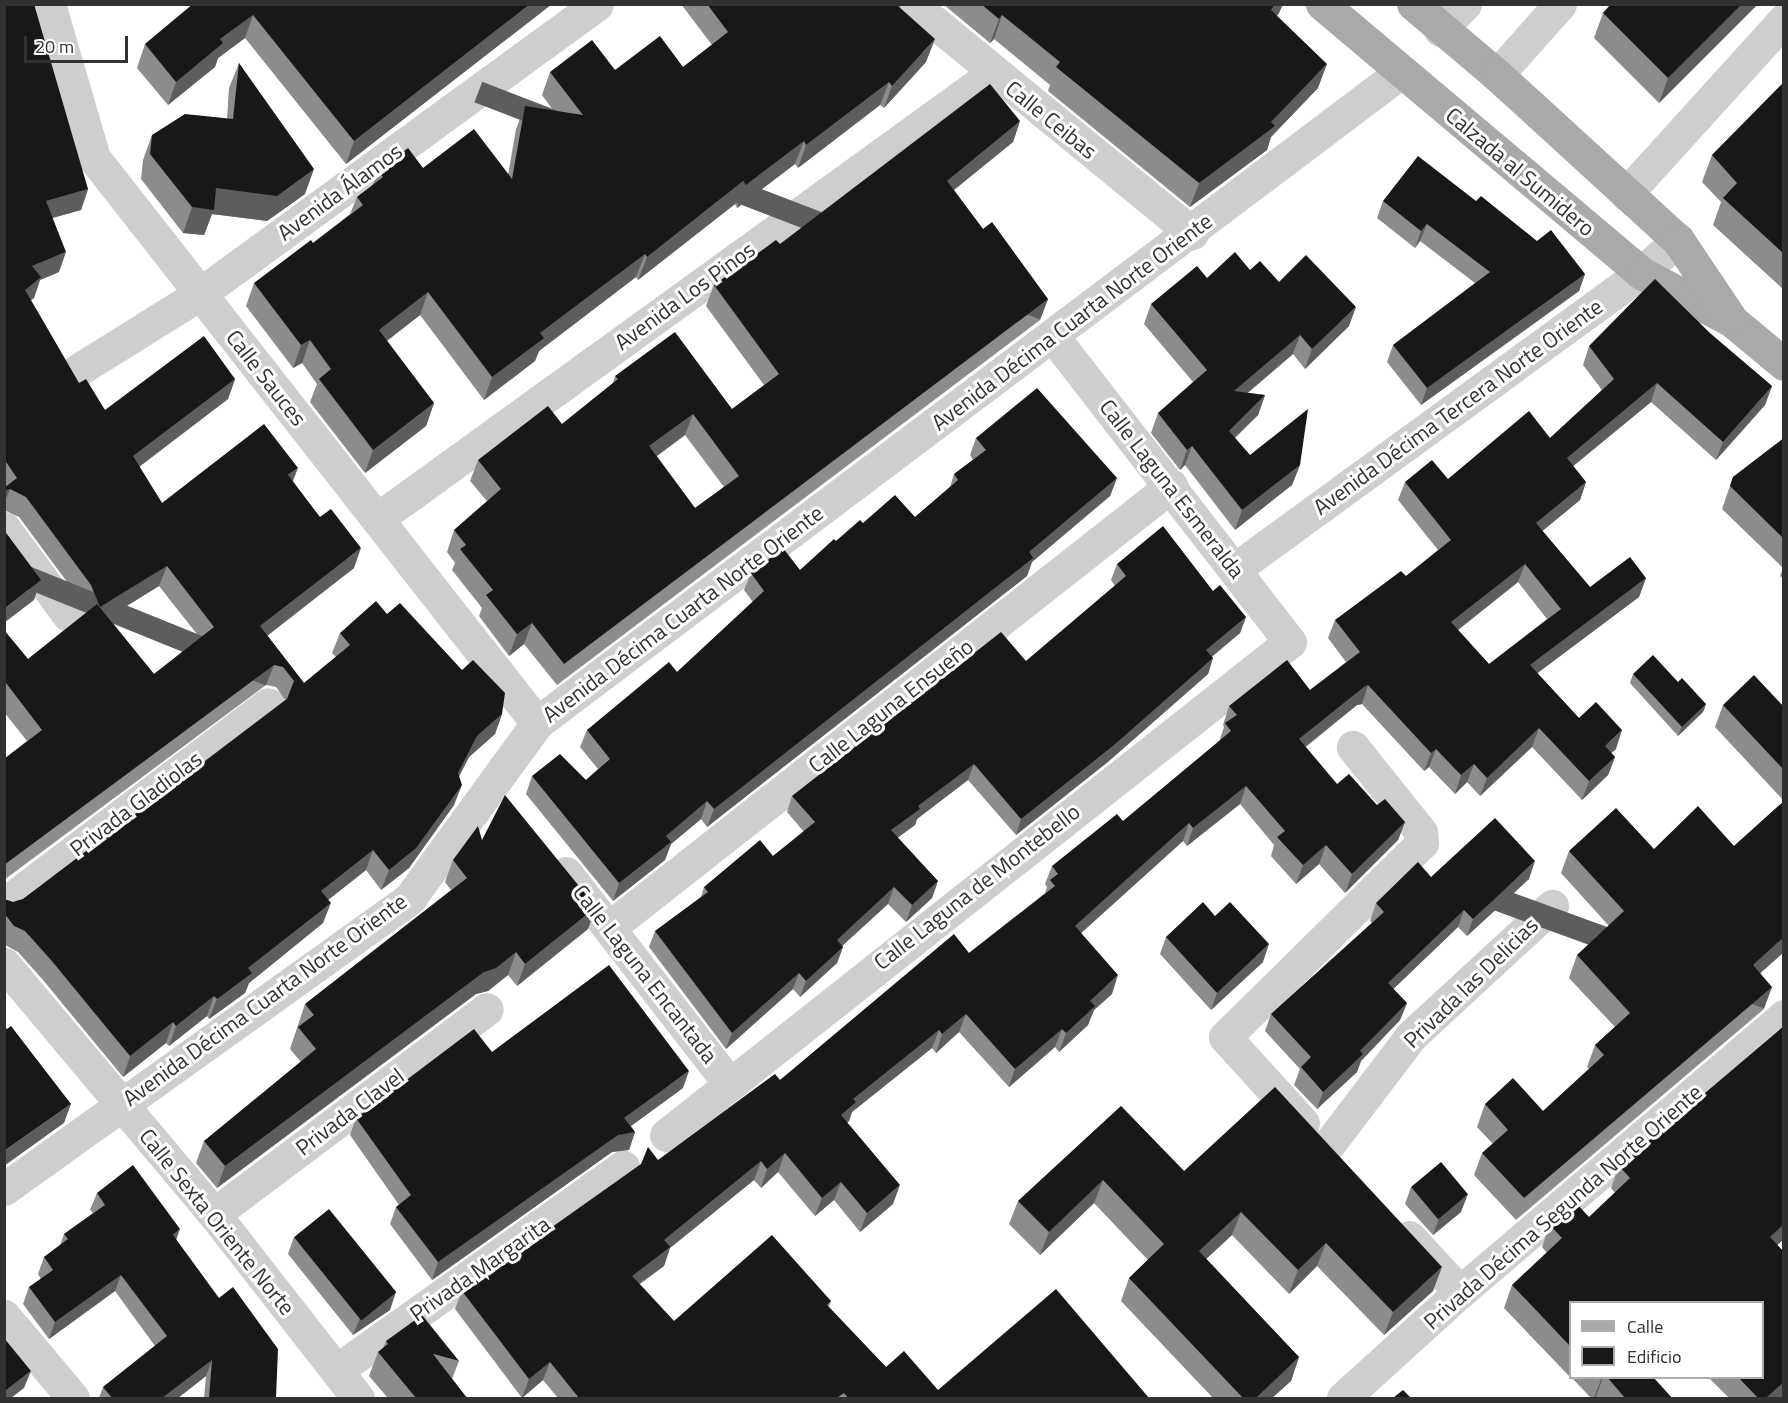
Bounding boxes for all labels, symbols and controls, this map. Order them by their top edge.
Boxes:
scale bar [27,24,130,62]
text: 20 m [35,33,74,60]
street label: Calle Ceibas [1000,75,1102,165]
street label: Calzada al Sumidero [1440,102,1600,242]
street label: Avenida Álamos [272,138,408,246]
street label: Avenida Décima Cuarta Norte Oriente [927,208,1217,436]
street label: Avenida Los Pinos [610,236,760,356]
street label: Avenida Décima Tercera Norte Oriente [1308,293,1608,521]
street label: Calle Sauces [220,325,312,431]
street label: Calle Laguna Esmeralda [1094,394,1250,584]
street label: Avenida Décima Cuarta Norte Oriente [538,500,828,728]
street label: Calle Laguna Ensueño [803,633,979,779]
street label: Privada Gladiolas [65,746,207,862]
street label: Calle Laguna de Montebello [869,798,1085,976]
street label: Calle Laguna Encantada [567,880,723,1068]
street label: Avenida Décima Cuarta Norte Oriente [118,888,412,1112]
street label: Privada las Delicias [1398,912,1544,1054]
street label: Privada Clavel [291,1063,409,1161]
street label: Privada Décima Segunda Norte Oriente [1418,1079,1708,1335]
street label: Calle Sexta Oriente Norte [134,1124,300,1320]
street label: Privada Margarita [405,1211,555,1327]
legend [1569,1301,1764,1379]
text: Calle [1627,1313,1663,1340]
text: Edificio [1627,1343,1681,1370]

